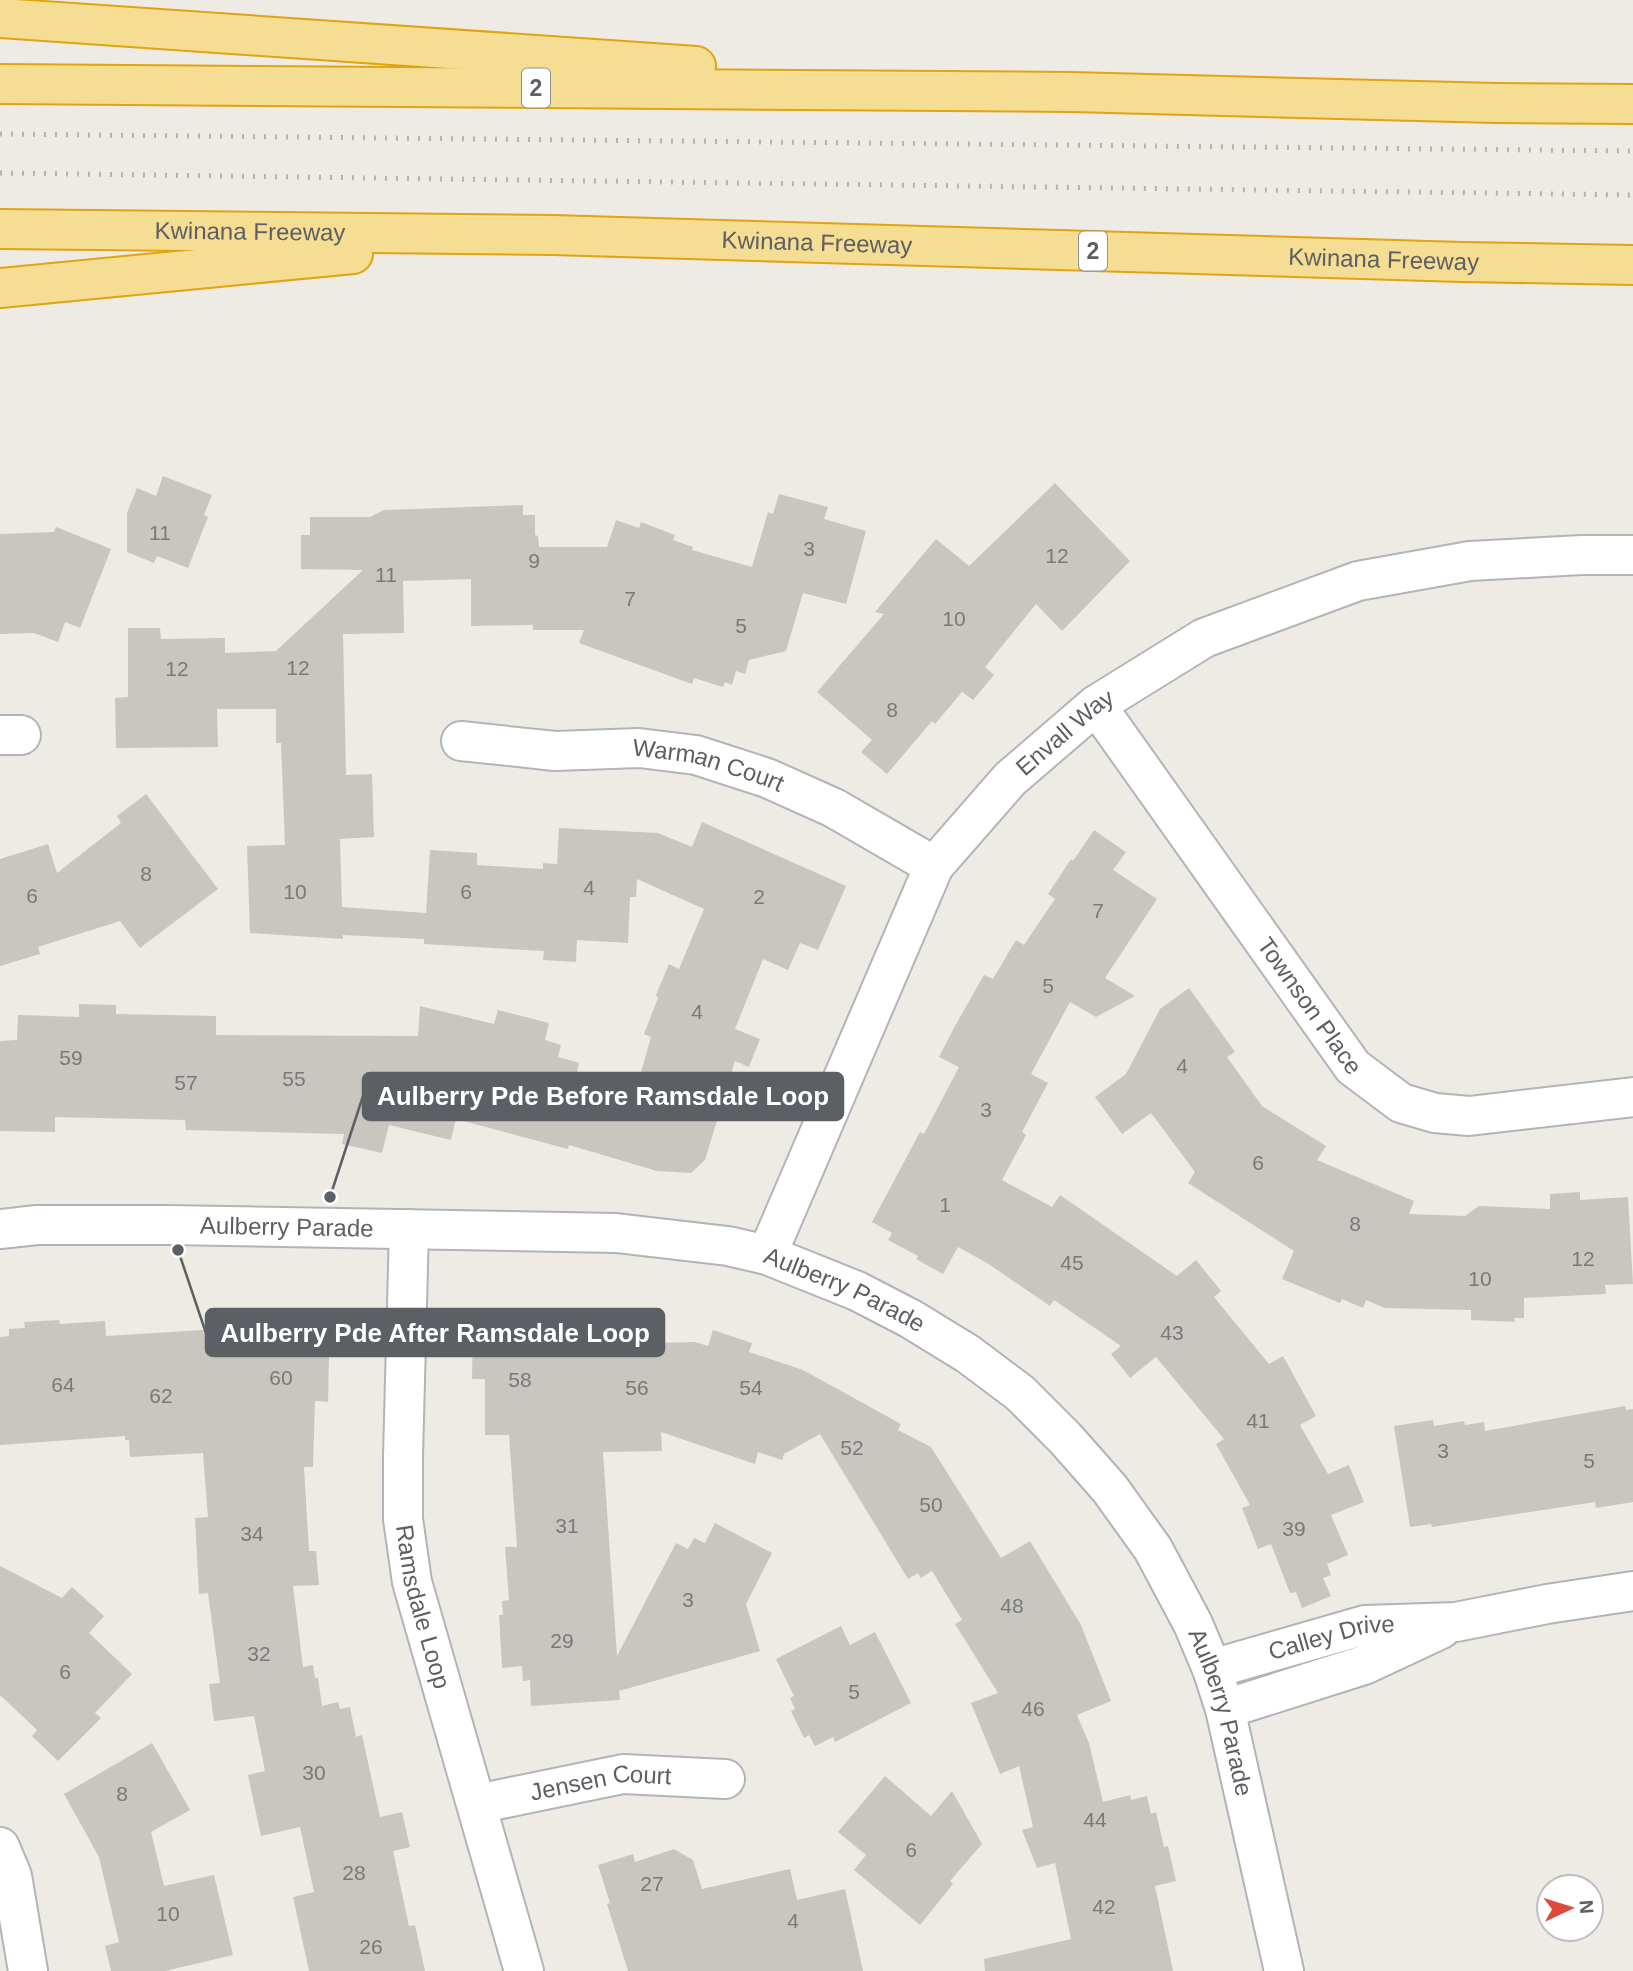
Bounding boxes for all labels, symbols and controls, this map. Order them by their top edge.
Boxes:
road number: 2 [522,68,550,108]
street label: Kwinana Freeway [154,217,346,246]
street label: Kwinana Freeway [721,226,913,259]
road number: 2 [1079,232,1107,270]
street label: Kwinana Freeway [1288,243,1479,275]
house number: 11 [149,521,171,544]
house number: 3 [803,537,815,560]
house number: 12 [1045,544,1069,567]
house number: 9 [528,549,540,572]
house number: 11 [375,563,397,586]
house number: 7 [624,587,636,610]
house number: 10 [942,607,966,630]
house number: 5 [735,614,747,637]
house number: 12 [286,656,310,679]
house number: 12 [165,657,189,680]
street label: Envall Way [1010,683,1118,781]
house number: 8 [886,698,898,721]
street label: Warman Court [631,733,789,797]
house number: 8 [140,862,152,885]
house number: 4 [583,876,595,899]
house number: 10 [283,880,307,903]
house number: 6 [460,880,472,903]
house number: 6 [26,884,38,907]
house number: 2 [753,885,765,908]
house number: 7 [1092,899,1104,922]
street label: Townson Place [1252,932,1368,1079]
house number: 5 [1042,974,1054,997]
house number: 4 [691,1000,703,1023]
house number: 59 [59,1046,83,1069]
house number: 4 [1176,1054,1188,1077]
house number: 55 [282,1067,306,1090]
house number: 57 [174,1071,198,1094]
callout: Aulberry Pde Before Ramsdale Loop [363,1073,843,1120]
text: Aulberry Pde Before Ramsdale Loop [377,1081,829,1111]
house number: 3 [980,1098,992,1121]
house number: 6 [1252,1151,1264,1174]
house number: 1 [939,1193,951,1216]
street label: Aulberry Parade [200,1212,374,1242]
house number: 8 [1349,1212,1361,1235]
street label: Aulberry Parade [760,1241,930,1337]
house number: 12 [1571,1247,1595,1270]
house number: 45 [1060,1251,1084,1274]
house number: 10 [1468,1267,1492,1290]
callout: Aulberry Pde After Ramsdale Loop [206,1309,664,1356]
text: Aulberry Pde After Ramsdale Loop [220,1318,650,1348]
house number: 43 [1160,1321,1184,1344]
house number: 60 [269,1366,293,1389]
house number: 58 [508,1368,532,1391]
house number: 64 [51,1373,75,1396]
house number: 56 [625,1376,649,1399]
house number: 54 [739,1376,763,1399]
house number: 62 [149,1384,173,1407]
house number: 41 [1246,1409,1270,1432]
house number: 52 [840,1436,864,1459]
house number: 3 [1437,1439,1449,1462]
house number: 5 [1583,1449,1595,1472]
house number: 50 [919,1493,943,1516]
house number: 31 [555,1514,579,1537]
house number: 39 [1282,1517,1306,1540]
house number: 34 [240,1522,264,1545]
street label: Ramsdale Loop [391,1523,456,1692]
house number: 3 [682,1588,694,1611]
house number: 48 [1000,1594,1024,1617]
street label: Calley Drive [1265,1610,1395,1665]
street label: Aulberry Parade [1183,1624,1258,1798]
house number: 29 [550,1629,574,1652]
house number: 32 [247,1642,271,1665]
house number: 6 [59,1660,71,1683]
house number: 5 [848,1680,860,1703]
house number: 46 [1021,1697,1045,1720]
street label: Jensen Court [528,1759,672,1806]
house number: 30 [302,1761,326,1784]
house number: 8 [116,1782,128,1805]
house number: 44 [1083,1808,1107,1831]
house number: 6 [905,1838,917,1861]
house number: 28 [342,1861,366,1884]
house number: 27 [640,1872,664,1895]
north arrow [1535,1873,1605,1943]
house number: 42 [1092,1895,1116,1918]
text: N [1576,1899,1597,1914]
house number: 10 [156,1902,180,1925]
house number: 4 [787,1909,799,1932]
house number: 26 [359,1935,383,1958]

